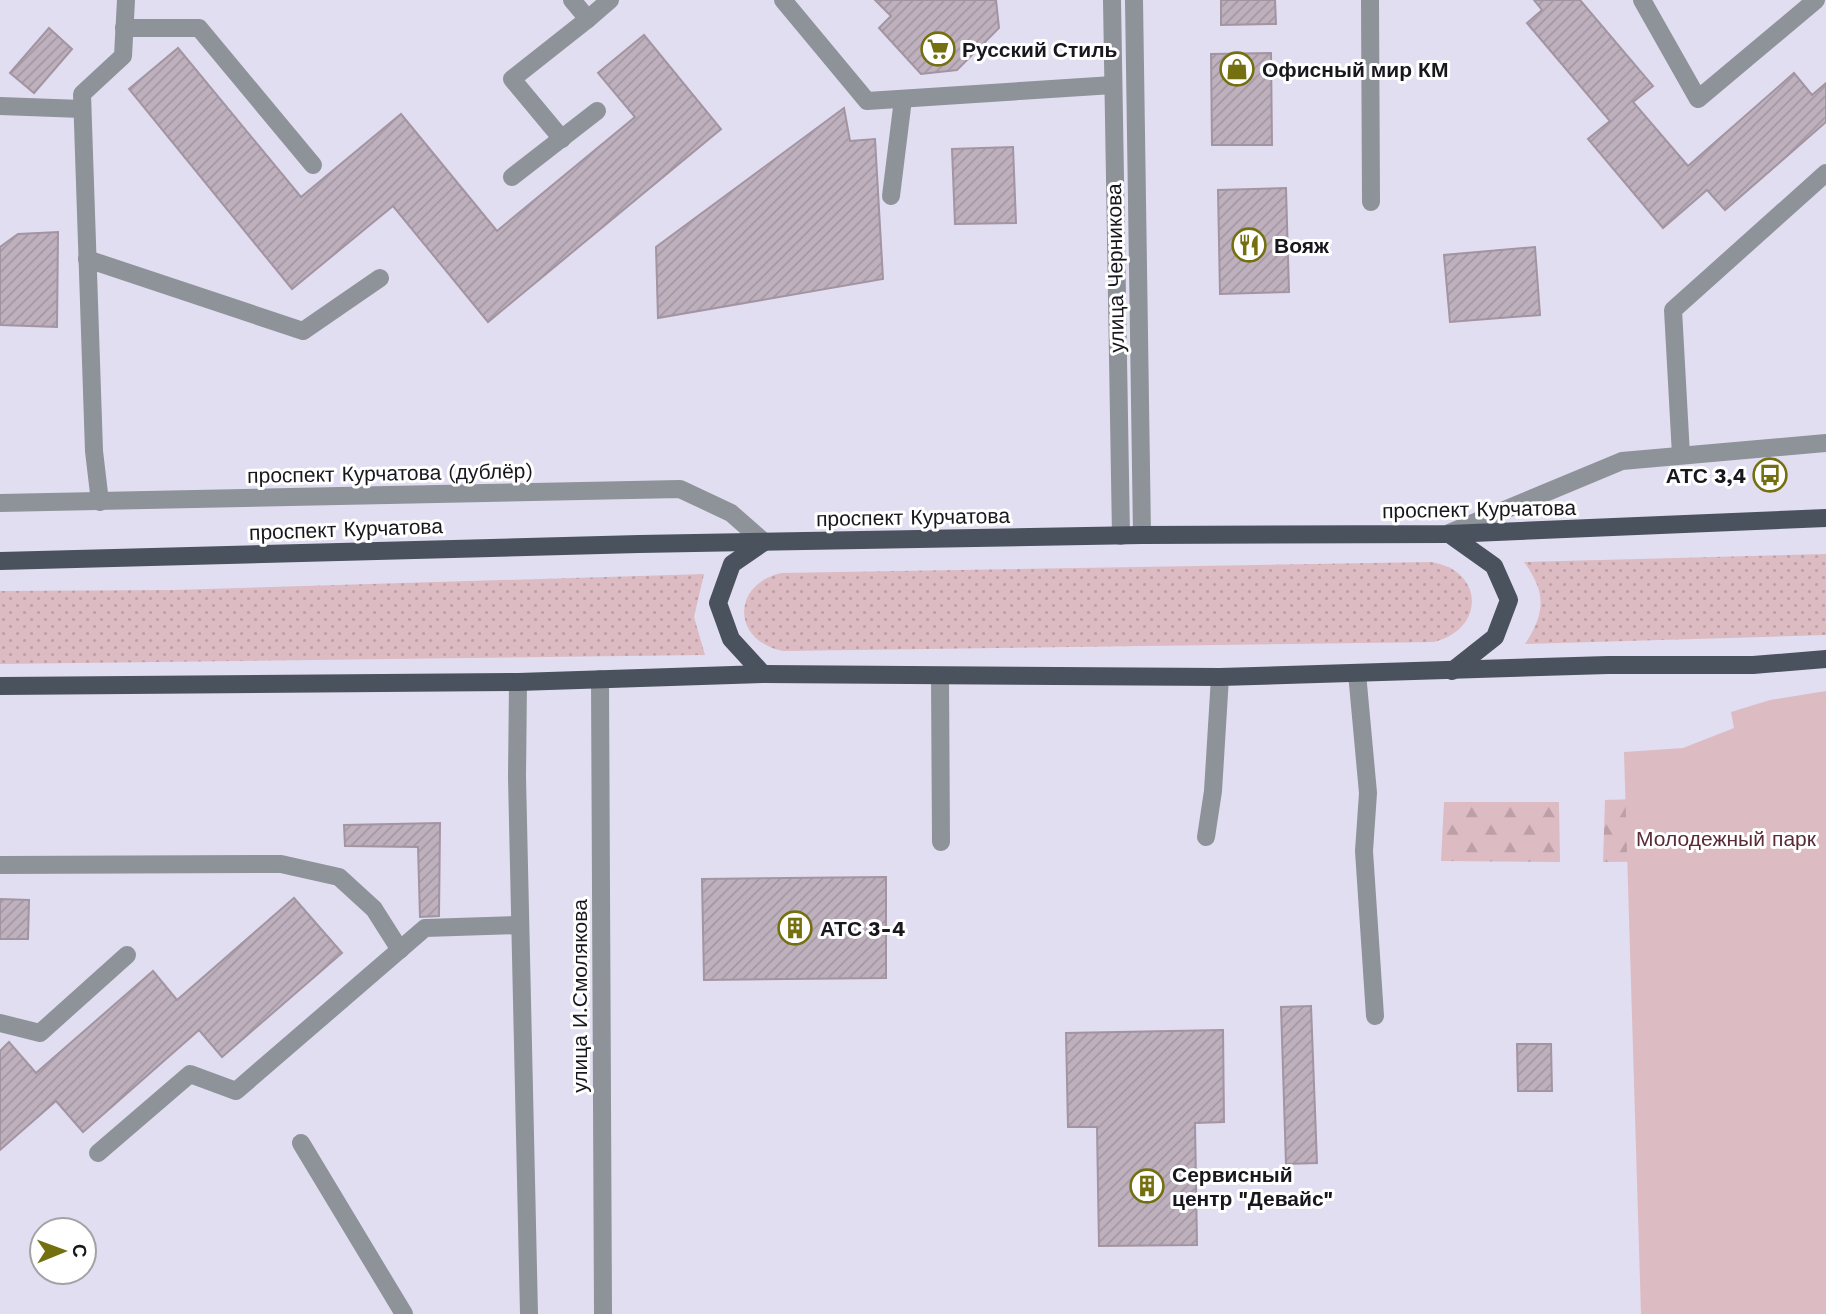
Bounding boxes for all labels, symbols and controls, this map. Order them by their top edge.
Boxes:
supermarket icon: Русский Стиль [919,30,957,68]
place label: Русский Стиль [962,37,1118,62]
shop icon: Офисный мир КМ [1218,50,1256,88]
place label: Офисный мир КМ [1262,57,1448,82]
street label: улица Черникова [1101,183,1129,353]
restaurant icon: Вояж [1230,226,1268,264]
place label: Вояж [1274,233,1330,258]
bus stop icon: АТС 3,4 [1751,456,1789,494]
street label: проспект Курчатова (дублёр) [247,458,533,488]
place label: АТС 3,4 [1666,463,1746,488]
street label: проспект Курчатова [1382,495,1577,523]
street label: проспект Курчатова [816,503,1011,531]
street label: проспект Курчатова [249,513,444,545]
park label: Молодежный парк [1636,826,1817,851]
street label: улица И.Смолякова [567,899,592,1093]
building icon: АТС 3-4 [776,909,814,947]
place label: АТС 3-4 [820,916,905,941]
place label: Сервисный центр "Девайс" [1172,1162,1333,1211]
building icon: Сервисный центр "Девайс" [1128,1167,1166,1205]
north arrow [28,1216,98,1286]
text: С [68,1244,91,1258]

